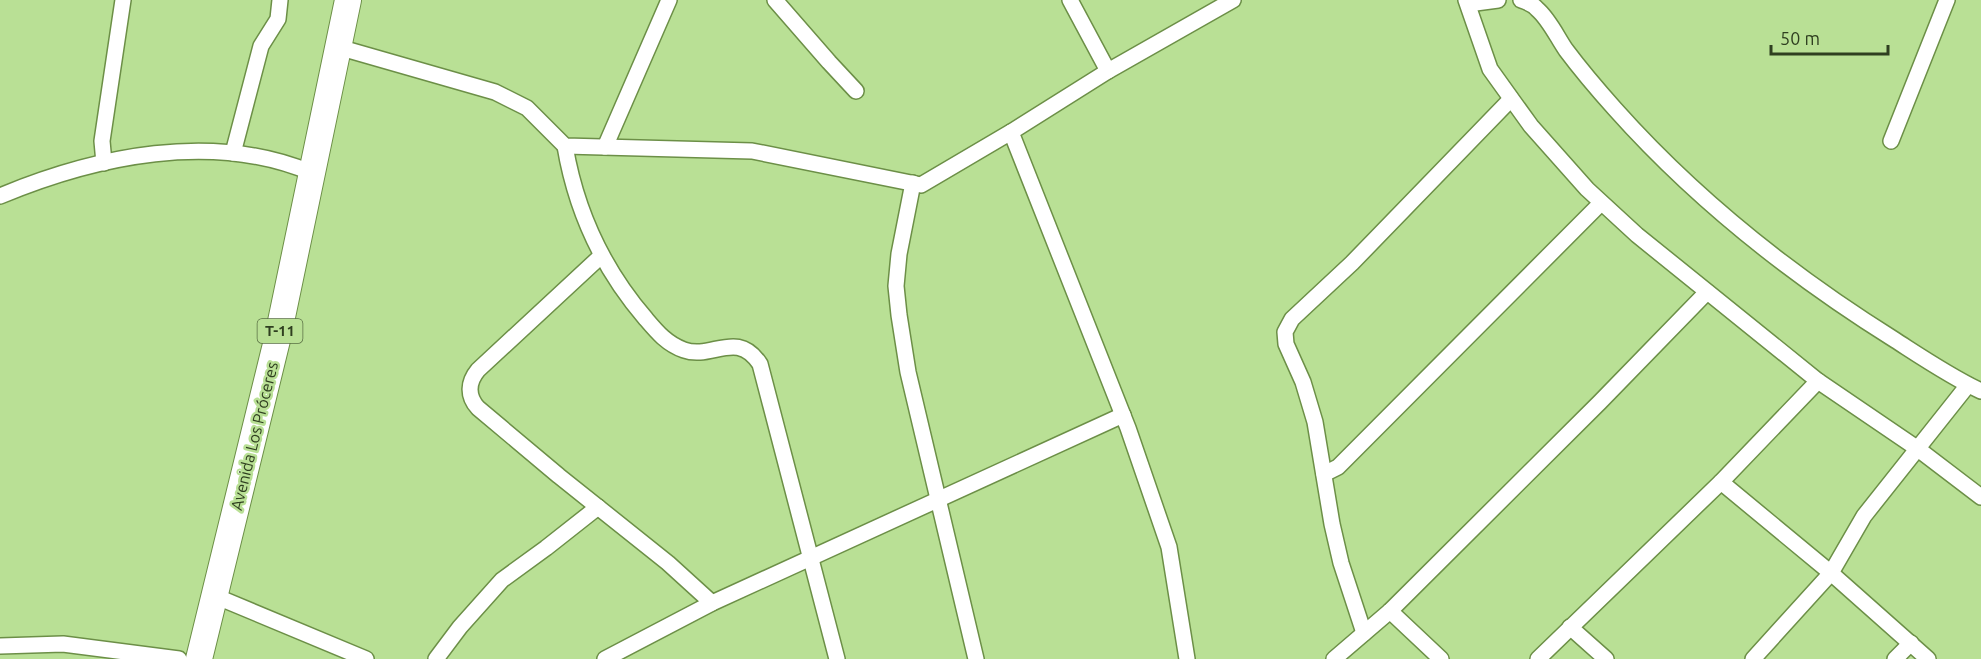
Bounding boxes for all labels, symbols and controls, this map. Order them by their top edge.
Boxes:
scale bar [1771,18,1888,56]
text: 50 m [1780,28,1820,48]
road number: T-11 [258,319,302,343]
street label: Avenida Los Próceres [227,360,281,512]

